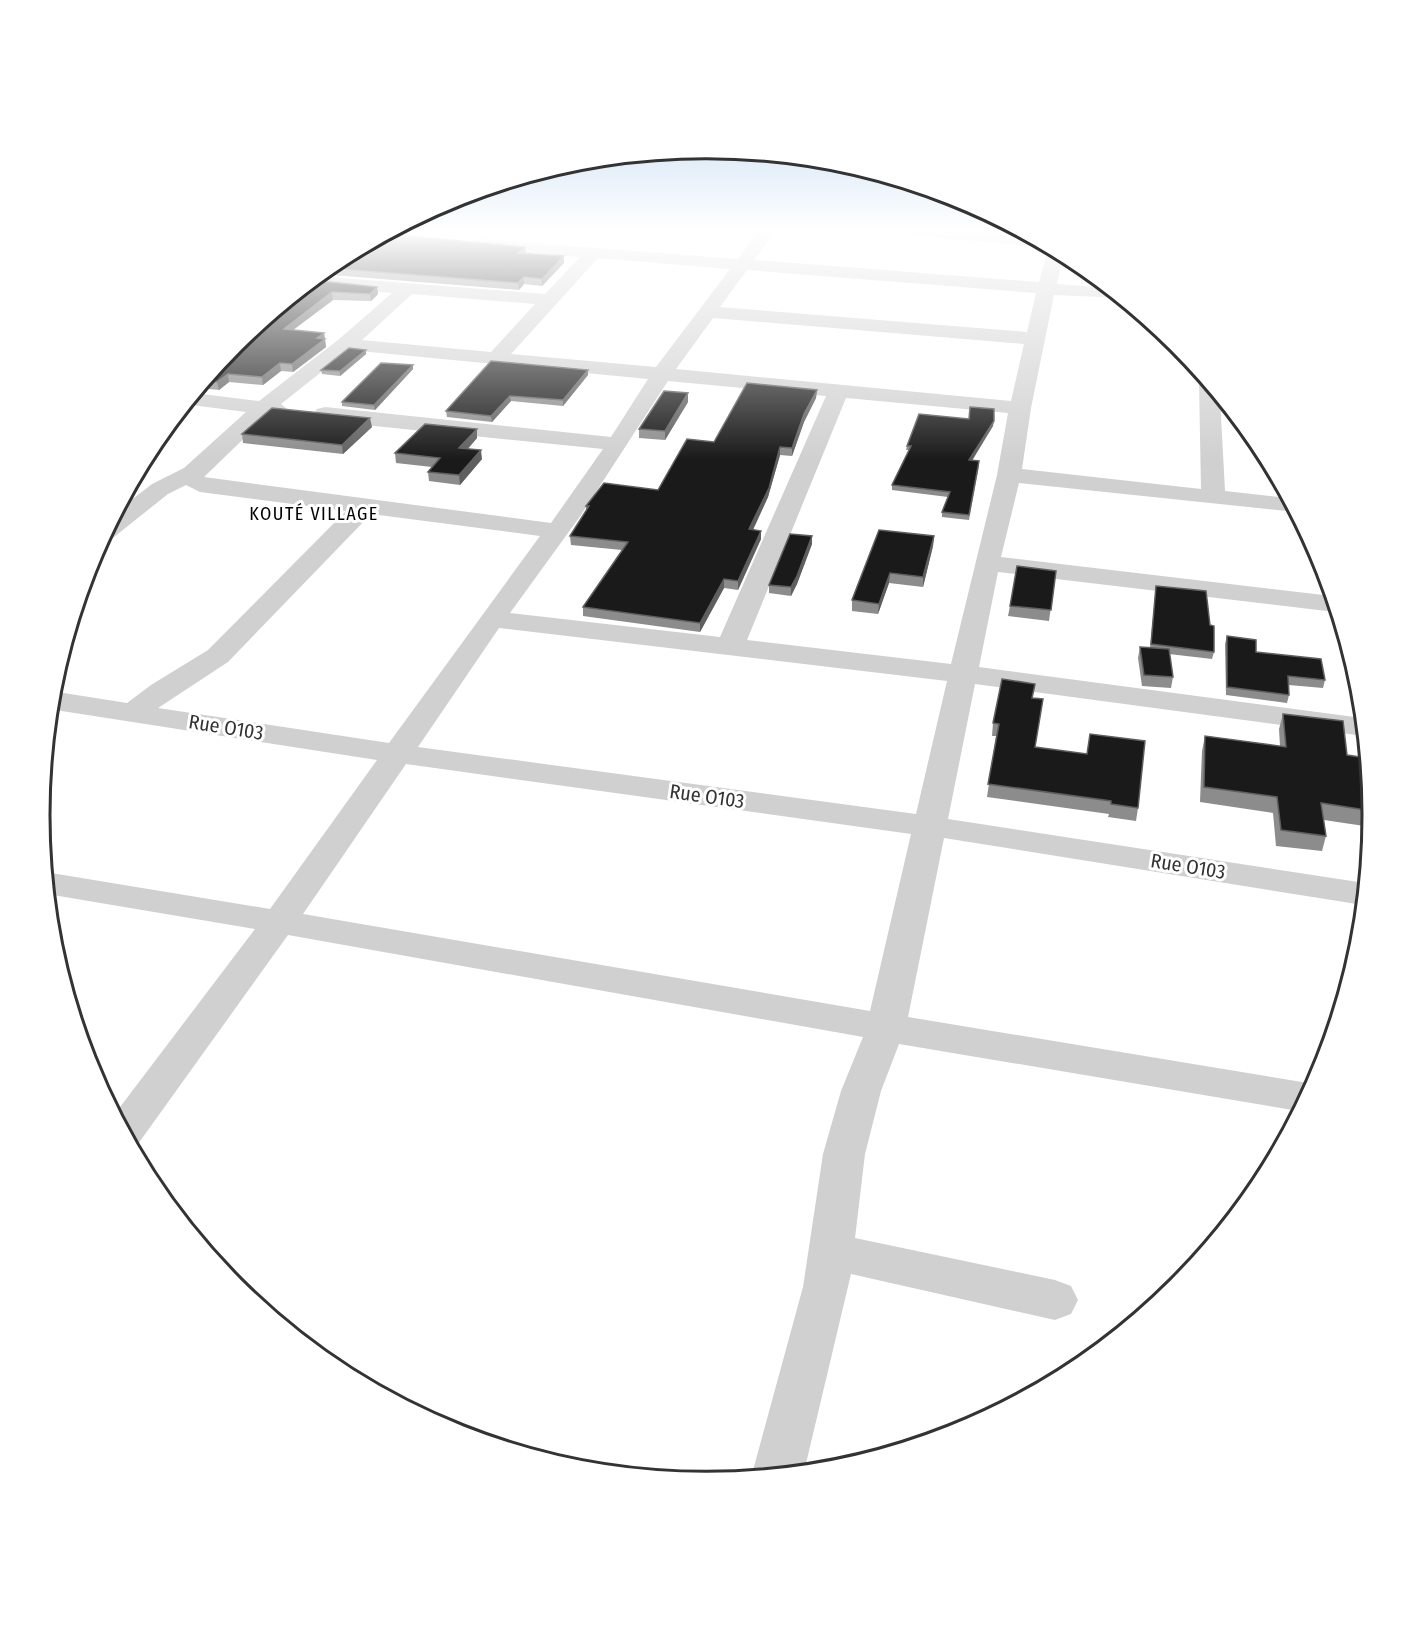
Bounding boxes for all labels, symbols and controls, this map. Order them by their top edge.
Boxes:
district label: KOUTÉ VILLAGE [249,502,379,525]
street label: Rue O103 [187,709,265,745]
street label: Rue O103 [668,779,746,813]
street label: Rue O103 [1149,848,1227,884]

